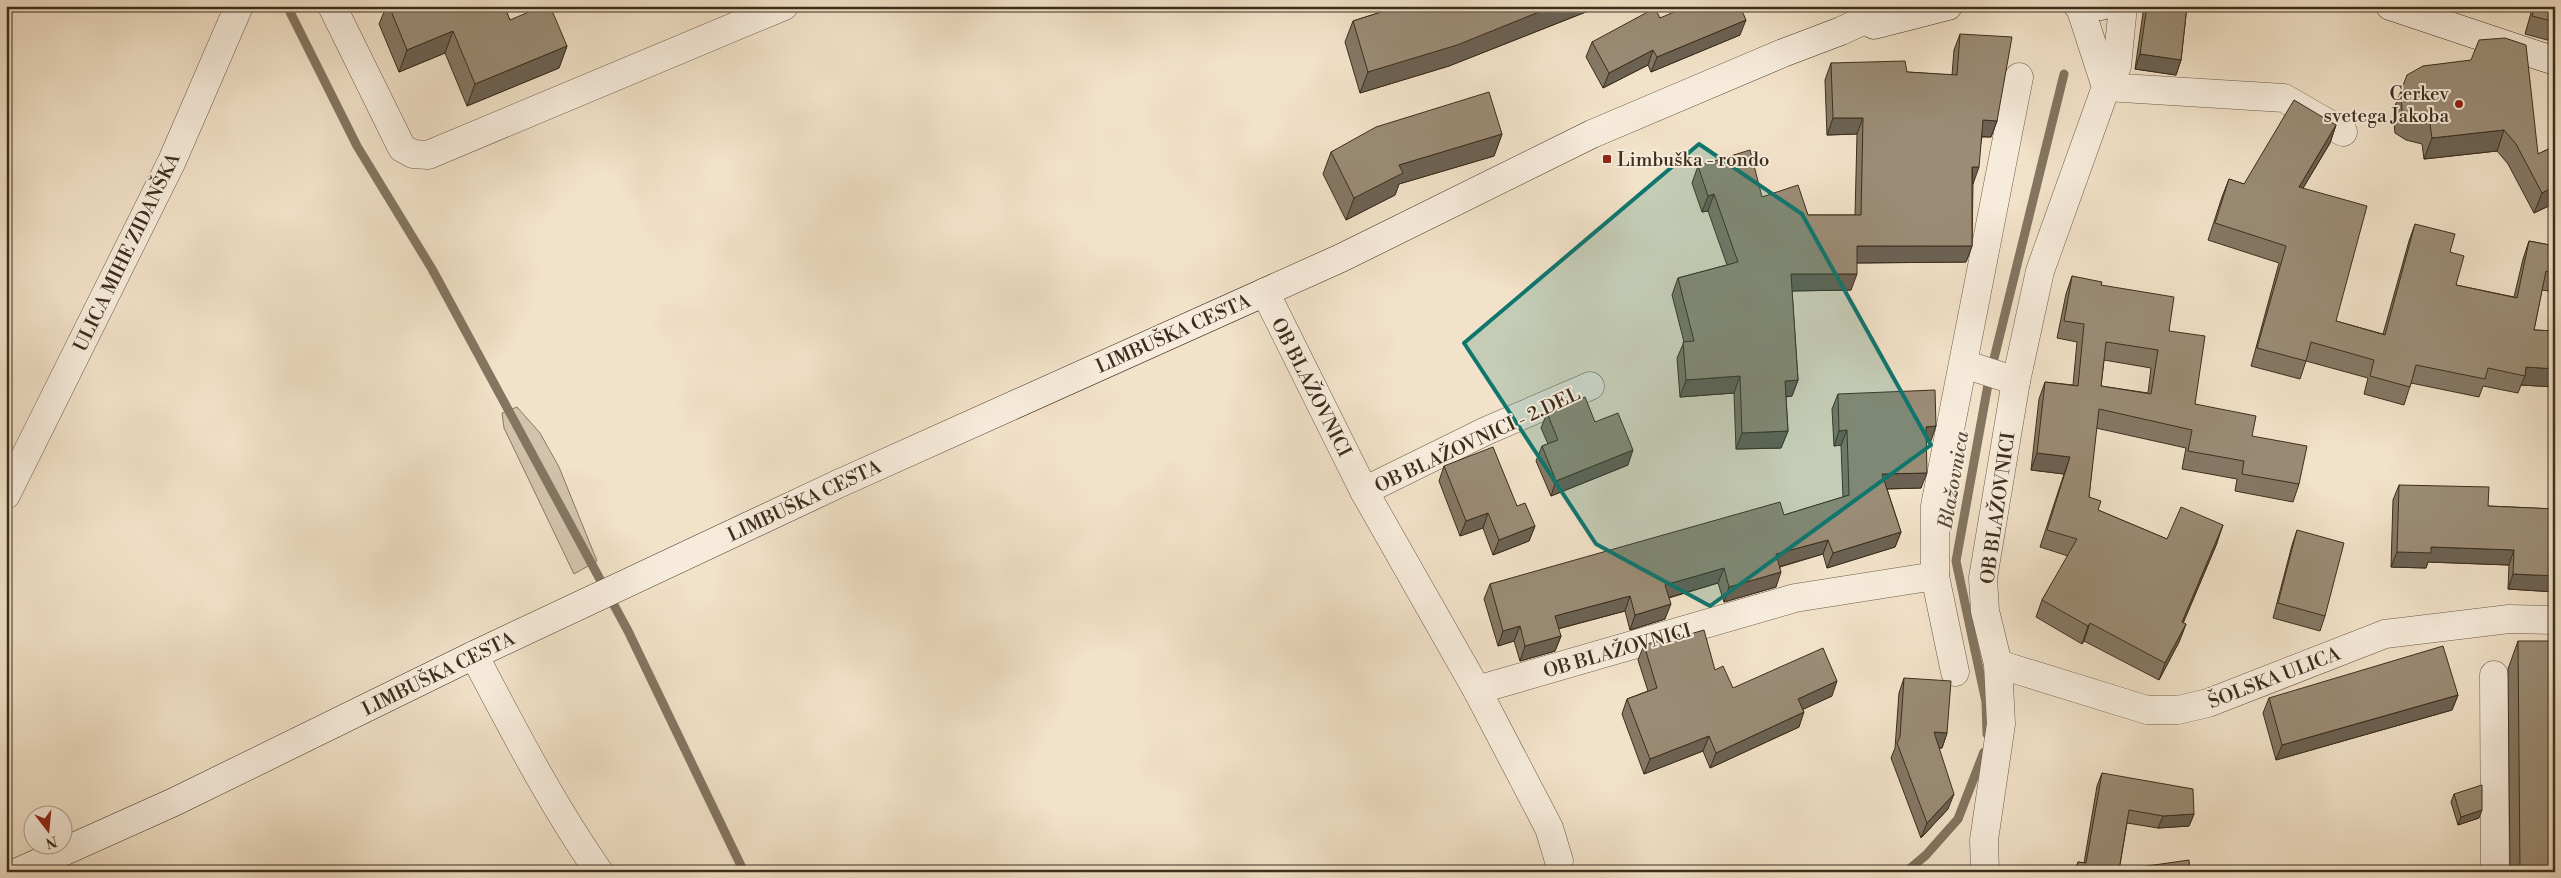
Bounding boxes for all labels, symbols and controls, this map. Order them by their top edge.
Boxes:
place label: Cerkev svetega Jakoba [2324,82,2450,128]
marker: Cerkev svetega Jakoba [2453,98,2465,110]
street label: ULICA MIHE ZIDANŠKA [67,148,186,356]
place label: Limbuška - rondo [1617,148,1769,172]
marker: Limbuška - rondo [1601,153,1613,165]
street label: LIMBUŠKA CESTA [1092,288,1255,379]
street label: OB BLAŽOVNICI [1266,313,1357,461]
street label: OB BLAŽOVNICI - 2.DEL [1371,381,1584,498]
water label: Blažovnica [1933,429,1976,532]
street label: OB BLAŽOVNICI [1974,431,2021,586]
street label: LIMBUŠKA CESTA [723,453,886,547]
street label: OB BLAŽOVNICI [1540,617,1694,684]
street label: LIMBUŠKA CESTA [358,625,520,721]
street label: ŠOLSKA ULICA [2204,640,2345,714]
north arrow [22,806,72,856]
text: N [44,831,59,852]

